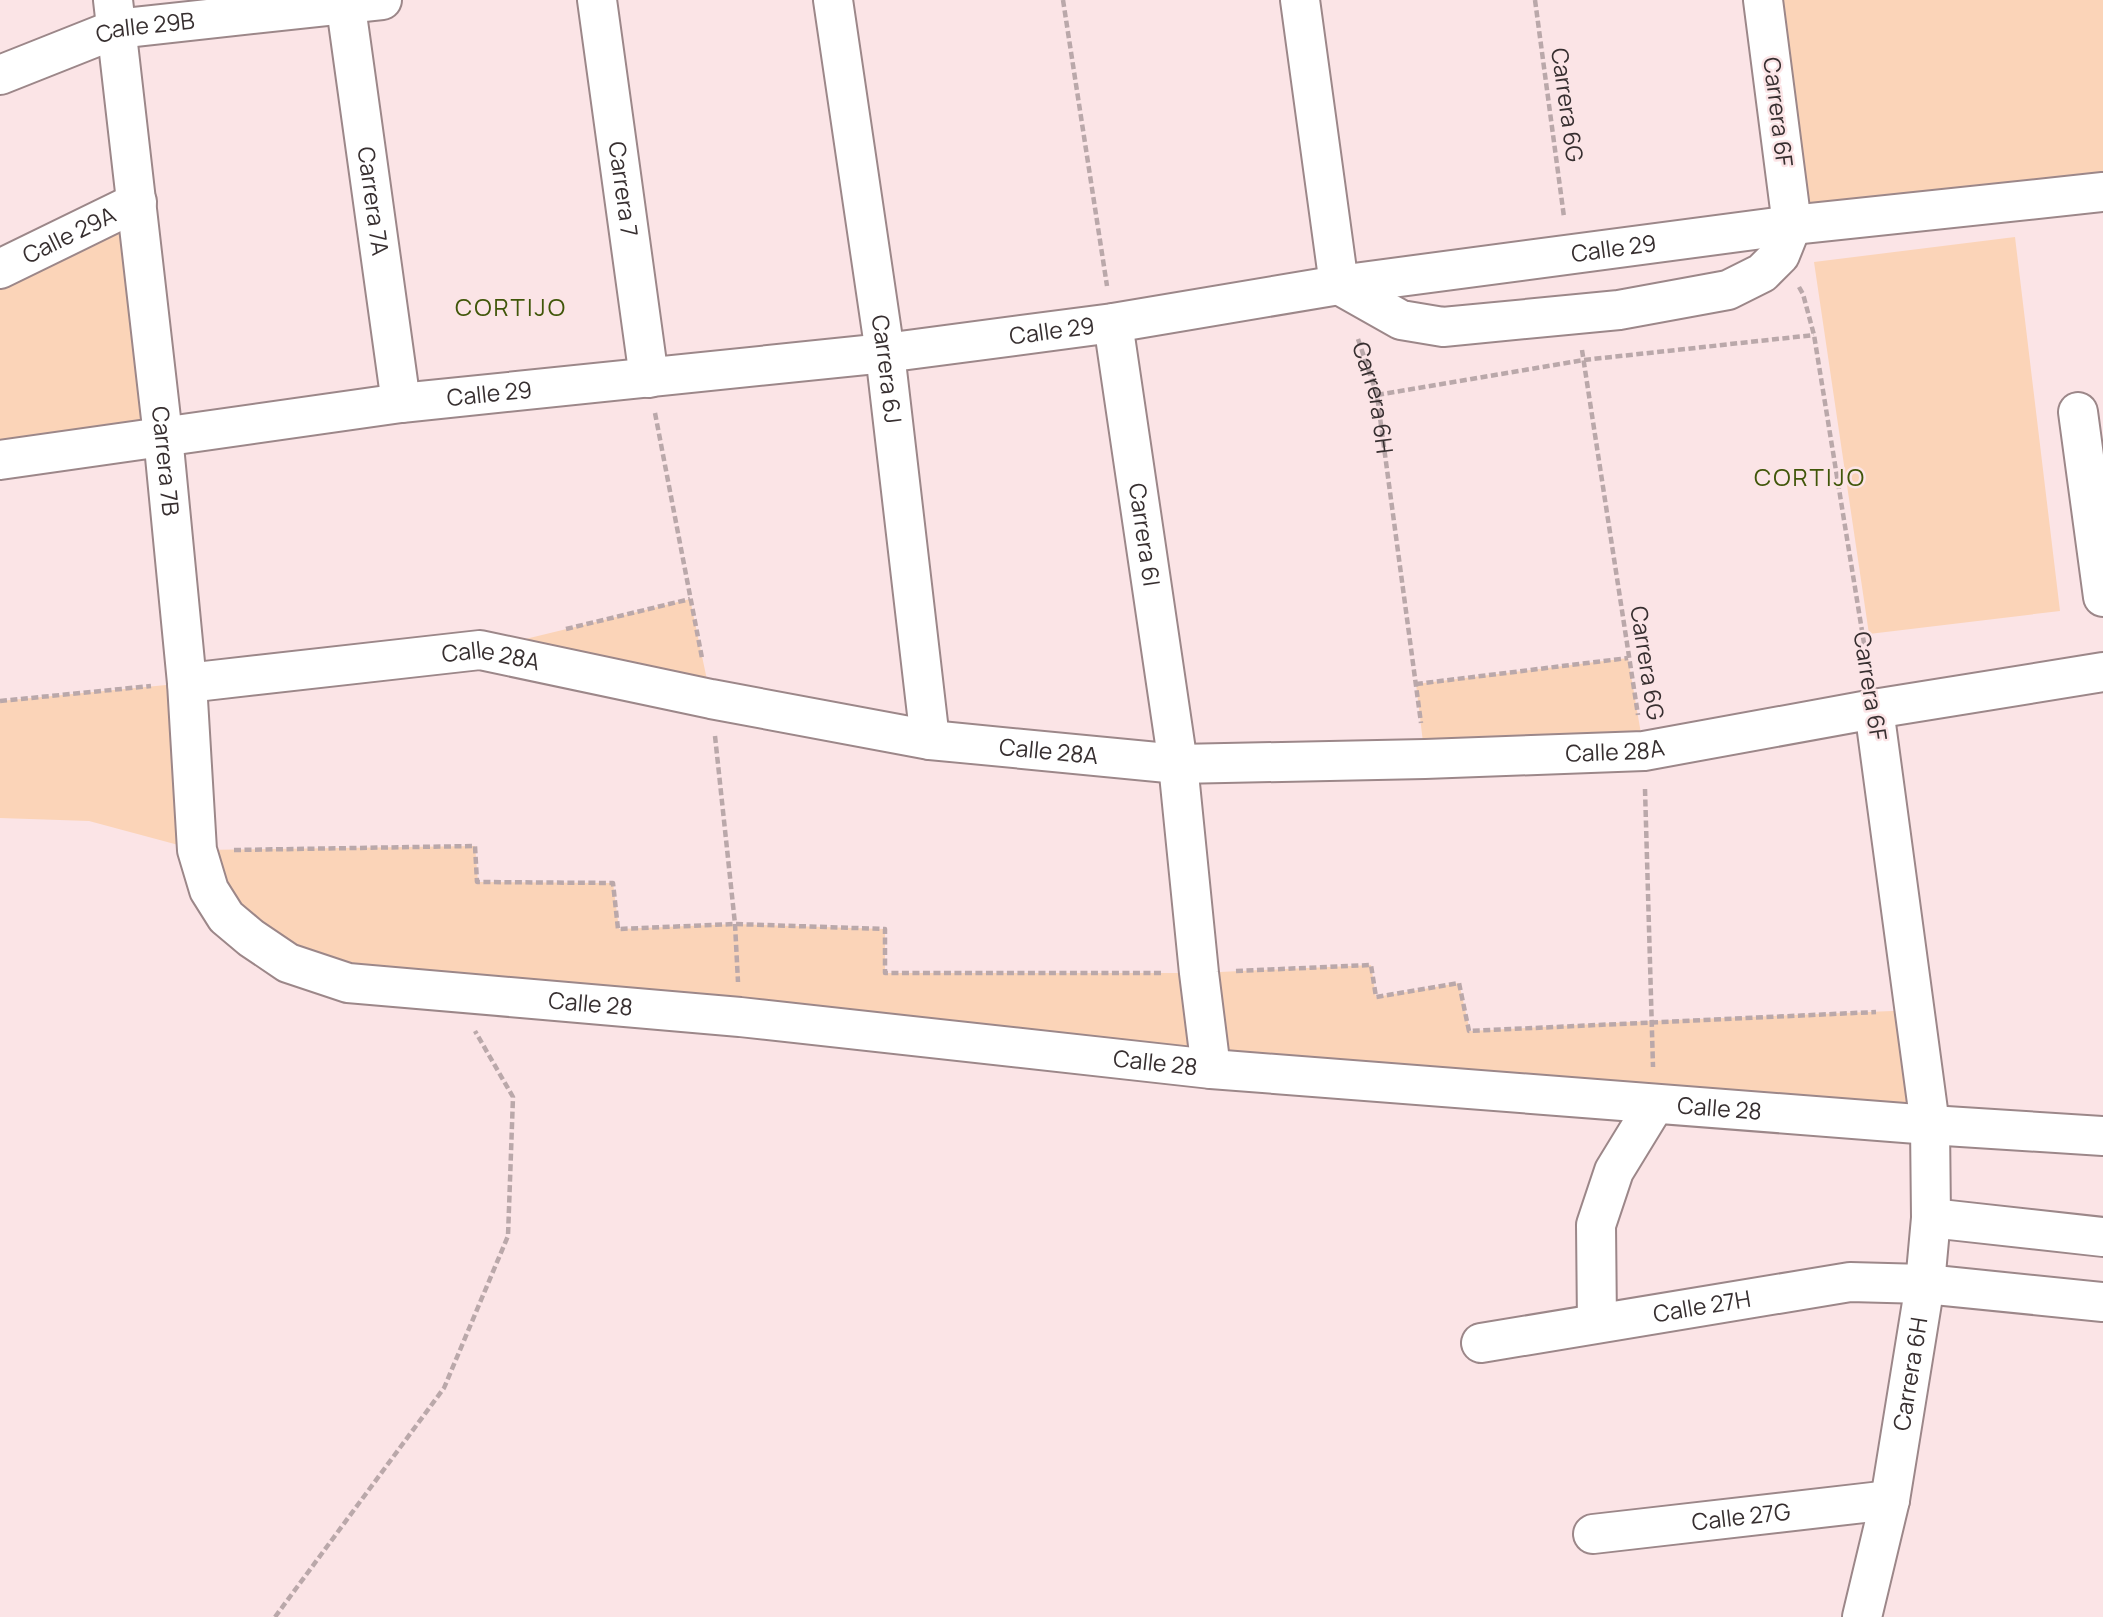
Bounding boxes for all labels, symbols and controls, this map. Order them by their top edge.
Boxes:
street label: Calle 29B [91,4,196,51]
street label: Carrera 6G [1544,46,1592,164]
street label: Carrera 6F [1756,55,1802,169]
street label: Carrera 7 [602,139,646,239]
street label: Carrera 7A [351,144,397,258]
street label: Calle 29A [17,198,121,271]
street label: Calle 29 [1569,226,1658,269]
district label: CORTIJO [455,290,567,323]
street label: Calle 29 [1007,309,1096,351]
street label: Carrera 6J [865,312,910,425]
street label: Carrera 6H [1345,337,1402,455]
street label: Calle 29 [445,373,534,413]
street label: Carrera 7B [145,404,188,517]
district label: CORTIJO [1754,460,1866,493]
street label: Carrera 6I [1122,481,1169,588]
street label: Carrera 6G [1623,604,1673,722]
street label: Carrera 6F [1847,629,1895,743]
street label: Calle 28A [440,633,543,677]
street label: Calle 28A [998,730,1100,771]
street label: Calle 28A [1565,731,1667,769]
street label: Calle 28 [547,983,634,1023]
street label: Calle 28 [1112,1041,1199,1082]
street label: Calle 28 [1676,1088,1763,1127]
street label: Calle 27H [1651,1282,1753,1329]
street label: Carrera 6H [1885,1315,1934,1433]
street label: Calle 27G [1690,1495,1792,1538]

